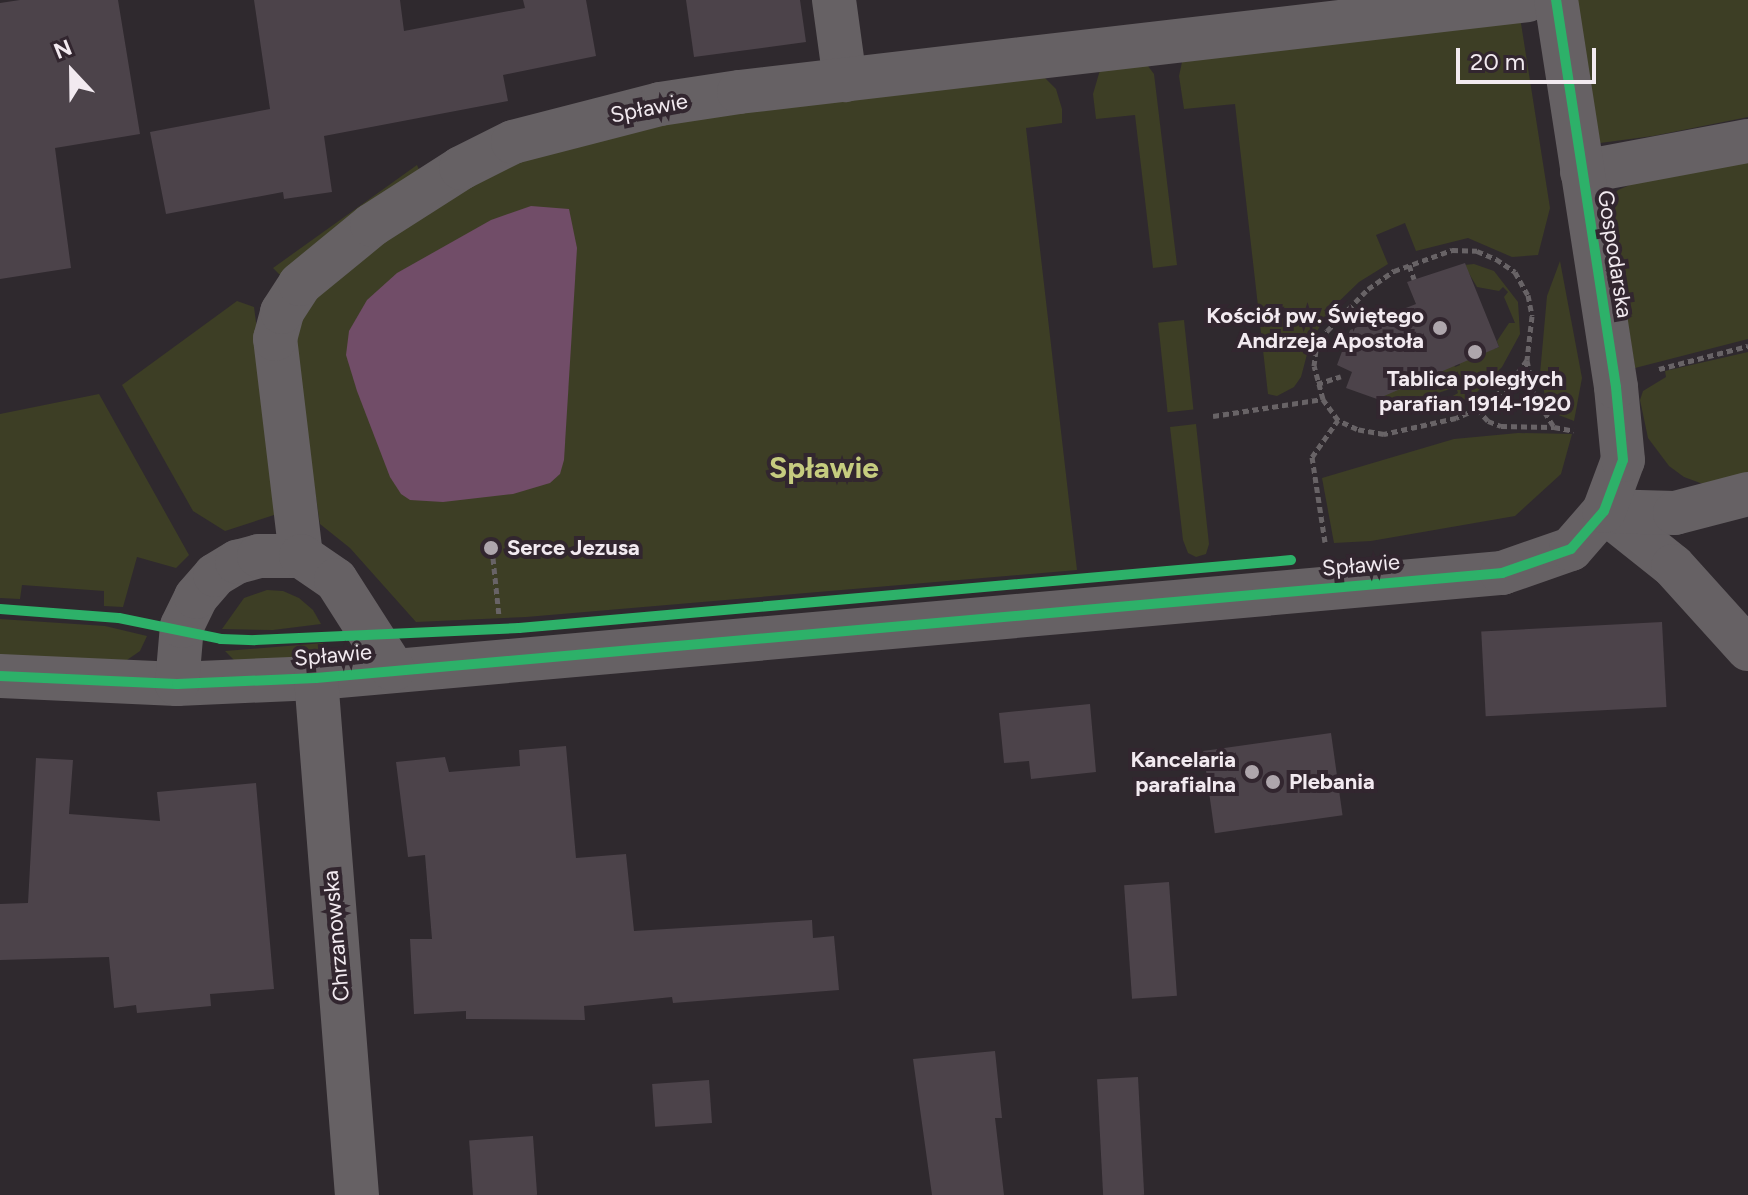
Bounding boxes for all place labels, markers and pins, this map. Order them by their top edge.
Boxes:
place label: Kościół pw. Świętego Andrzeja Apostoła [1206,302,1424,354]
marker: Kościół pw. Świętego Andrzeja Apostoła [1431,319,1449,337]
marker: Tablica poległych parafian 1914-1920 [1466,343,1484,361]
place label: Tablica poległych parafian 1914-1920 [1379,365,1571,416]
place label: Serce Jezusa [507,535,640,561]
marker: Serce Jezusa [482,539,500,557]
place label: Kancelaria parafialna [1131,746,1236,798]
marker: Kancelaria parafialna [1243,763,1261,781]
place label: Plebania [1289,769,1375,795]
marker: Plebania [1264,773,1282,791]

